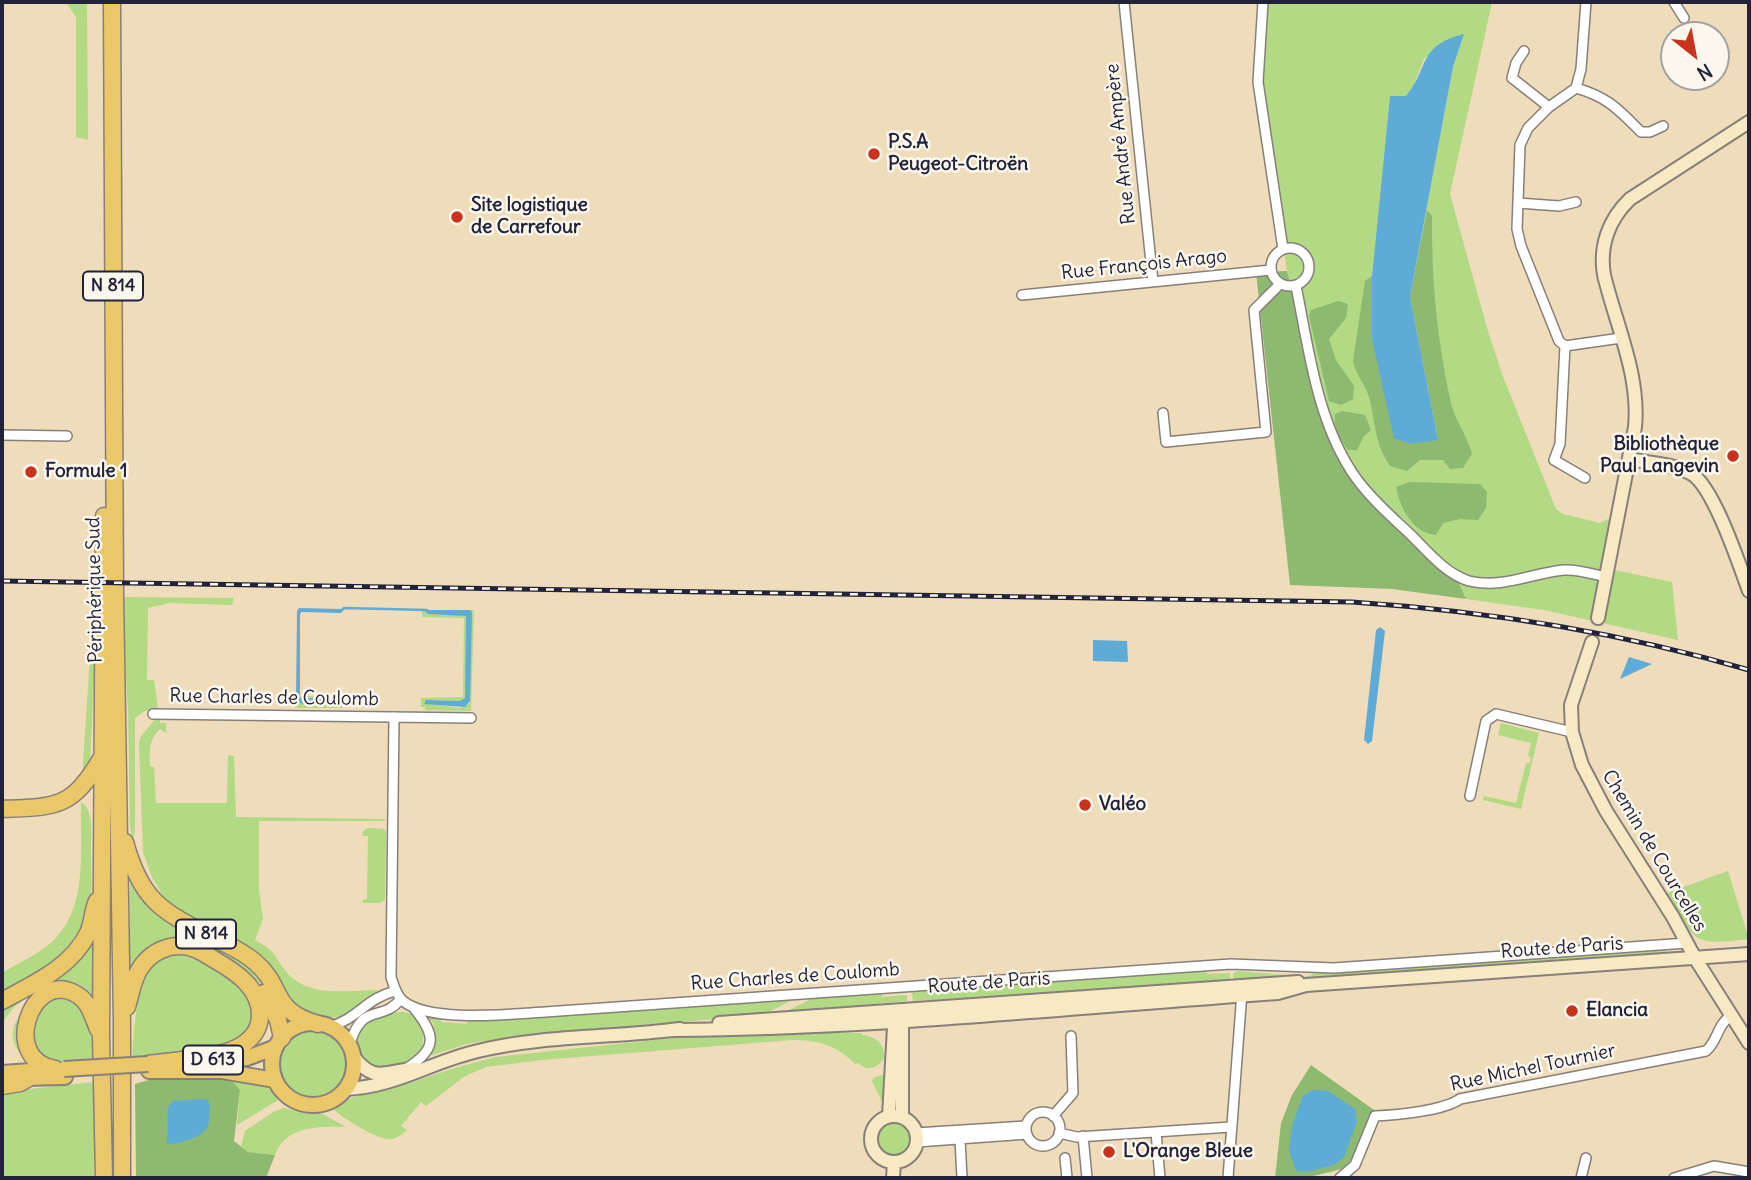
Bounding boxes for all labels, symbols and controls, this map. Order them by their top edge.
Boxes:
north arrow [1660,21,1730,91]
text: N [1693,59,1717,86]
street label: Rue André Ampère [1101,63,1141,225]
place label: P.S.A Peugeot-Citroën [888,132,1028,176]
marker: P.S.A Peugeot-Citroën [866,146,882,162]
place label: Site logistique de Carrefour [471,195,588,239]
marker: Site logistique de Carrefour [449,209,465,225]
street label: Rue François Arago [1060,245,1228,285]
road number: N 814 [83,272,143,300]
place label: Bibliothèque Paul Langevin [1600,434,1719,478]
marker: Bibliothèque Paul Langevin [1725,448,1741,464]
place label: Formule 1 [45,461,128,483]
marker: Formule 1 [23,464,39,480]
street label: Périphérique Sud [82,517,108,663]
street label: Rue Charles de Coulomb [169,685,379,711]
street label: Chemin de Courcelles [1597,766,1711,936]
place label: Valéo [1099,794,1146,816]
marker: Valéo [1077,797,1093,813]
road number: N 814 [176,919,236,948]
street label: Route de Paris [1500,932,1624,964]
street label: Rue Charles de Coulomb [690,958,900,996]
street label: Route de Paris [927,967,1051,999]
place label: Elancia [1586,1000,1648,1022]
marker: Elancia [1564,1003,1580,1019]
street label: Rue Michel Tournier [1448,1039,1618,1097]
road number: D 613 [183,1045,243,1074]
place label: L'Orange Bleue [1123,1141,1253,1163]
marker: L'Orange Bleue [1101,1144,1117,1160]

